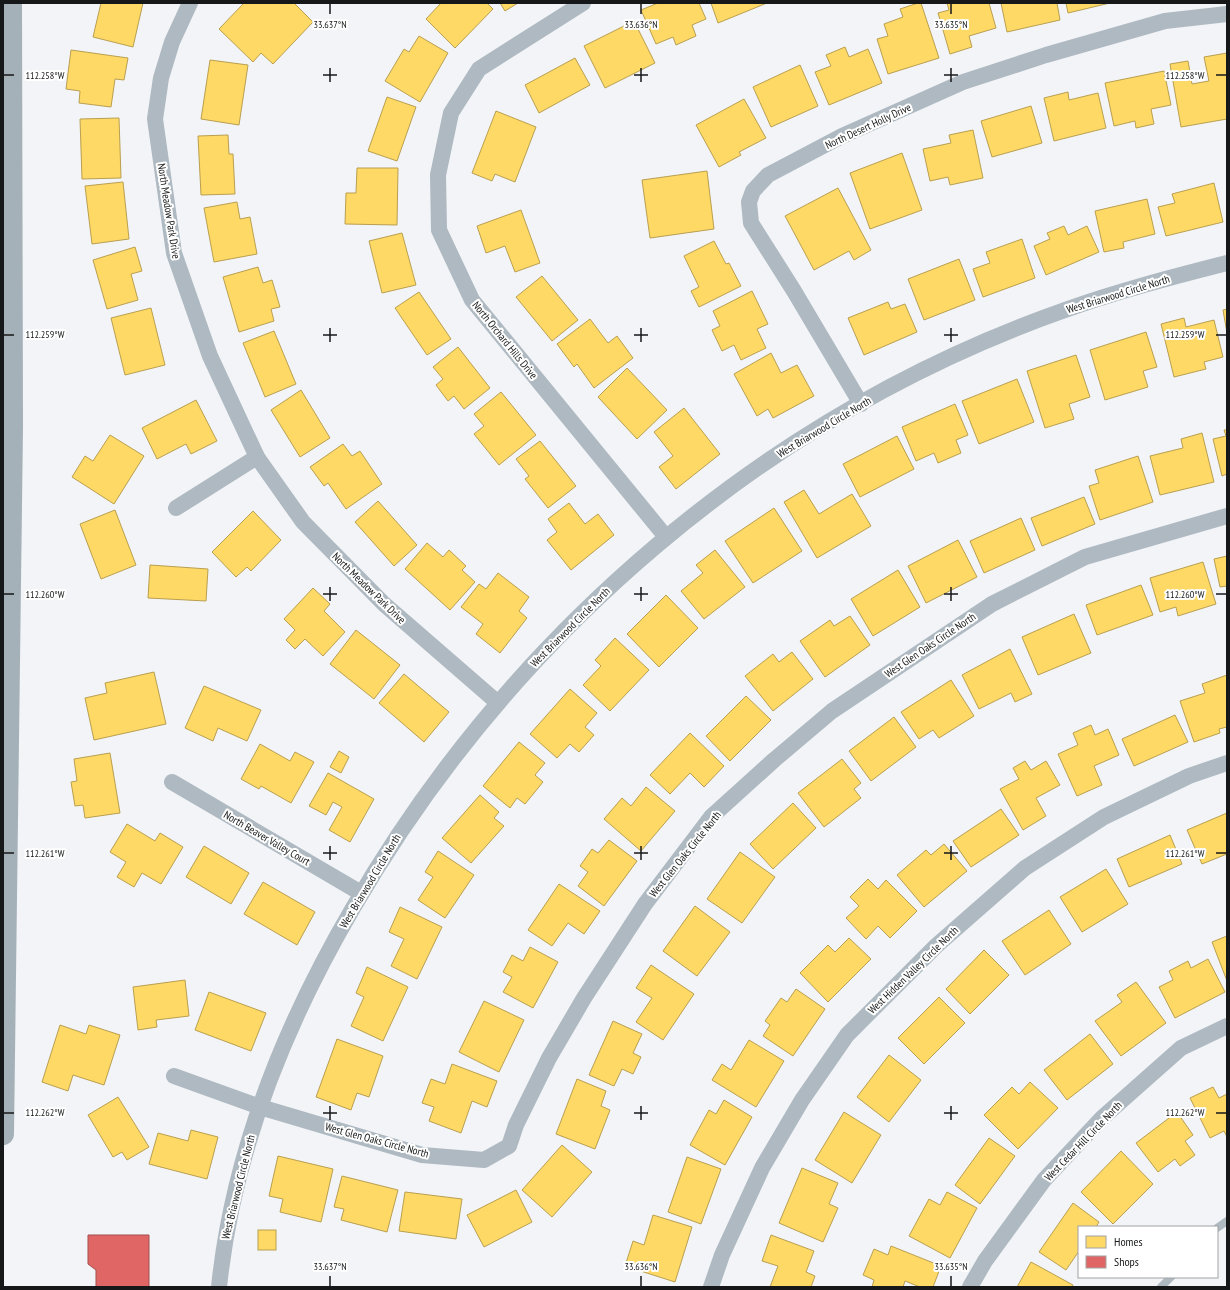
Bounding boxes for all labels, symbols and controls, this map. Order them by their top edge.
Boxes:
text: 33.637°N [313,18,347,31]
text: 33.636°N [624,18,658,31]
text: 33.635°N [934,18,968,31]
text: 112.258°W [26,69,65,82]
text: 112.258°W [1166,69,1205,82]
street label: North Desert Holly Drive [823,100,914,152]
street label: North Meadow Park Drive [155,162,184,260]
street label: West Briarwood Circle North [1065,272,1171,316]
street label: North Orchard Hills Drive [469,298,541,382]
text: 112.259°W [26,328,65,341]
text: 112.259°W [1166,328,1205,341]
street label: West Briarwood Circle North [774,393,874,461]
street label: North Meadow Park Drive [329,549,409,627]
street label: West Briarwood Circle North [527,584,613,670]
text: 112.260°W [26,588,65,601]
text: 112.260°W [1166,588,1205,601]
street label: West Glen Oaks Circle North [882,609,978,681]
street label: North Beaver Valley Court [221,808,313,868]
street label: West Glen Oaks Circle North [646,808,724,900]
street label: West Briarwood Circle North [336,831,404,931]
text: 112.261°W [26,847,65,860]
text: 112.261°W [1166,847,1205,860]
street label: West Hidden Valley Circle North [865,923,961,1017]
street label: West Cedar Hill Circle North [1041,1098,1125,1184]
text: 112.262°W [26,1106,65,1119]
text: 112.262°W [1166,1106,1205,1119]
street label: West Glen Oaks Circle North [324,1119,430,1161]
street label: West Briarwood Circle North [218,1133,258,1241]
legend [1078,1226,1218,1278]
text: Homes [1114,1234,1142,1249]
text: Shops [1114,1254,1139,1269]
text: 33.637°N [313,1260,347,1273]
text: 33.636°N [624,1260,658,1273]
text: 33.635°N [934,1260,968,1273]

